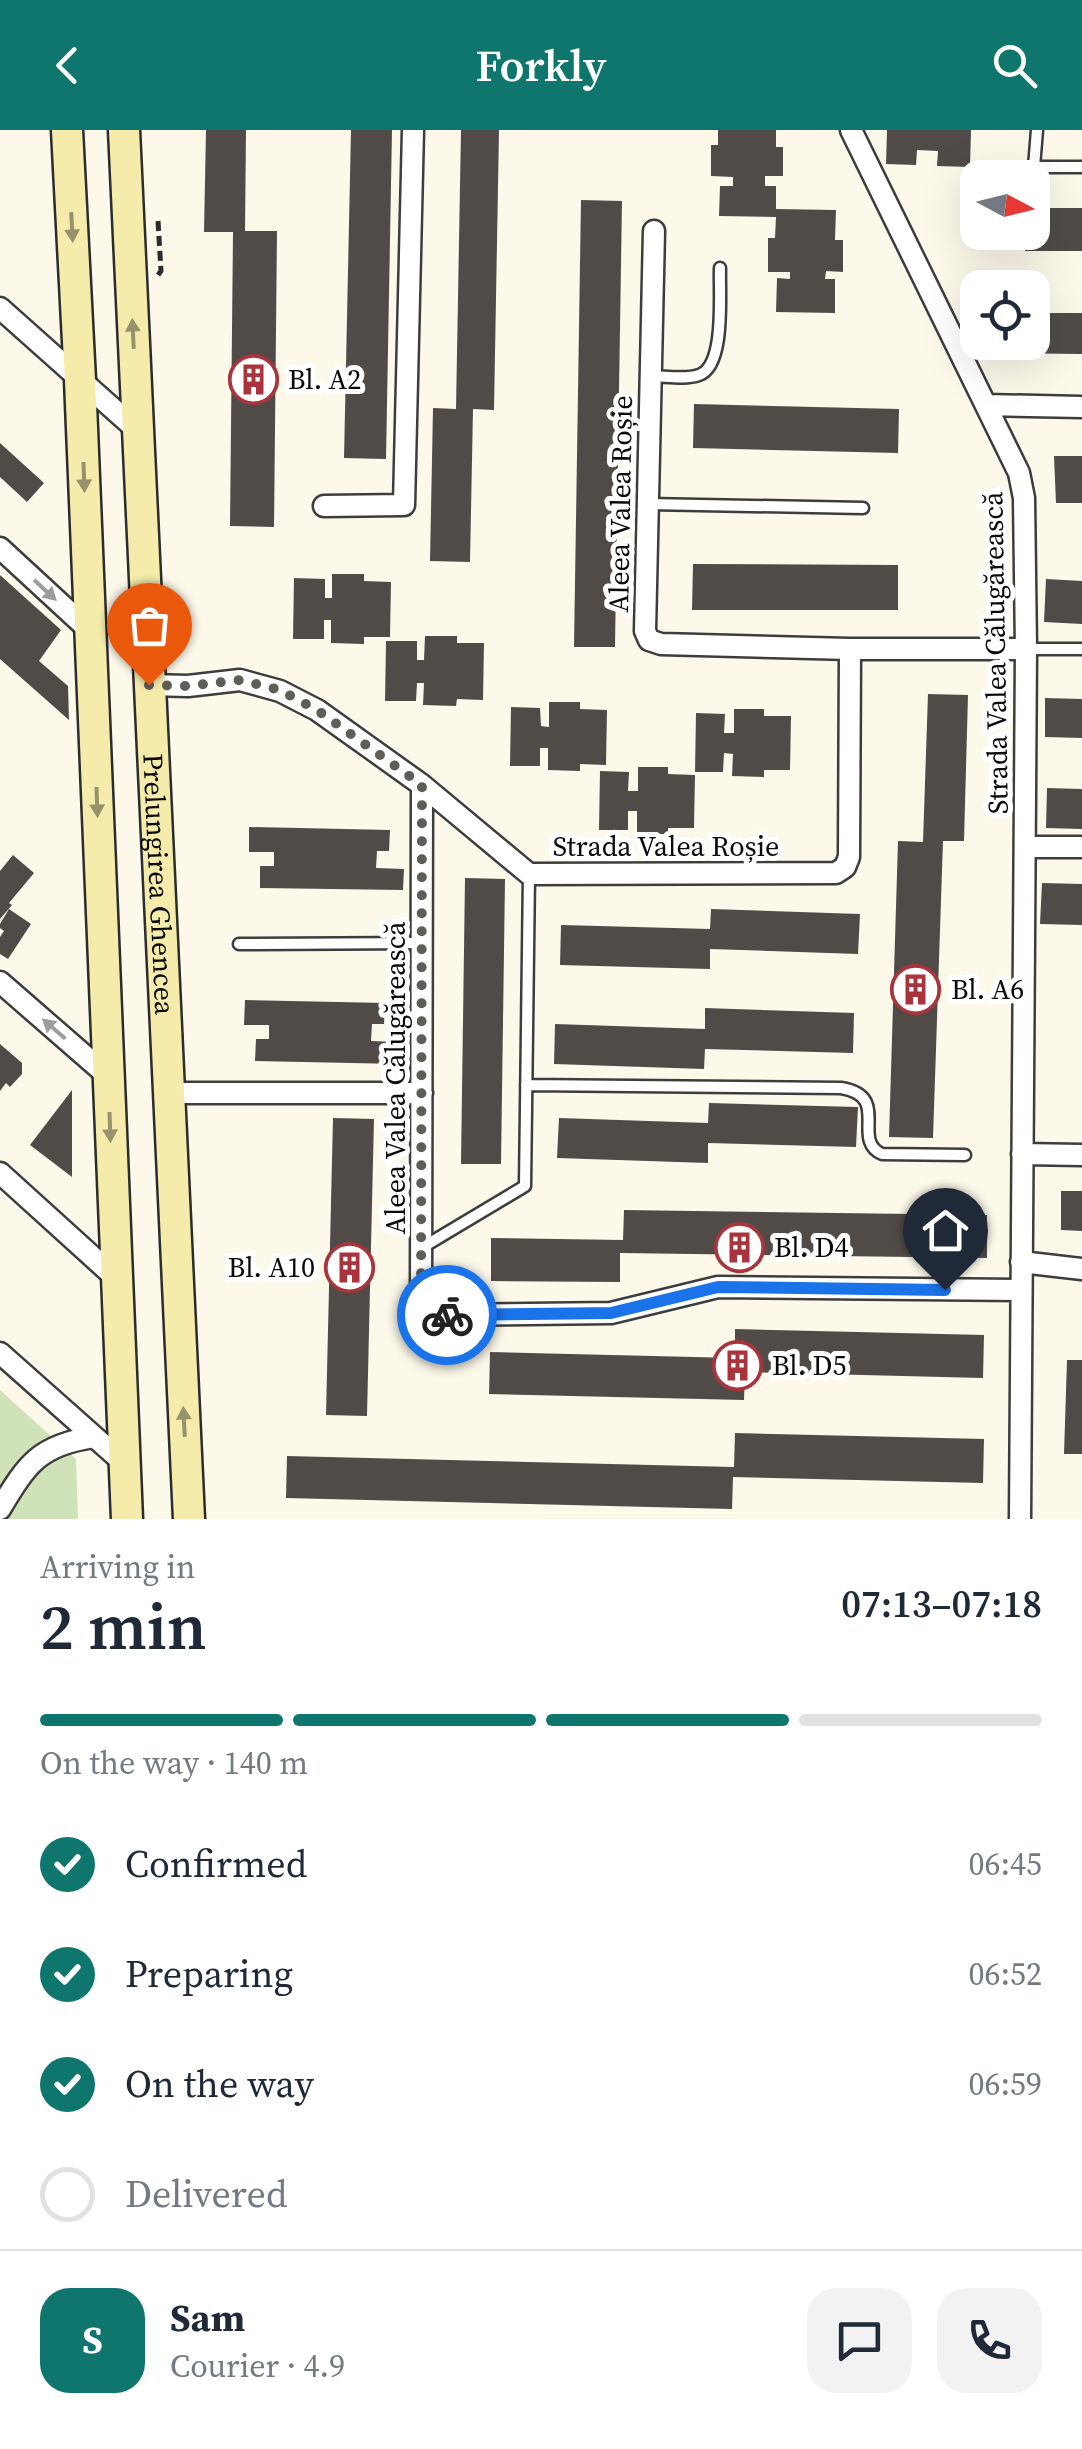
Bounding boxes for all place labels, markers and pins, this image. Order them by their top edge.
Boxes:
building icon: Bl. A2 [227,353,279,405]
place label: Bl. A2 [288,360,361,398]
pin [107,583,192,686]
building icon: Bl. A6 [890,963,942,1015]
place label: Bl. A6 [951,970,1024,1008]
pin [903,1188,988,1291]
building icon: Bl. D4 [713,1221,765,1273]
place label: Bl. D4 [774,1228,848,1266]
building icon: Bl. A10 [324,1241,376,1293]
place label: Bl. A10 [228,1248,315,1286]
building icon: Bl. D5 [711,1339,763,1391]
place label: Bl. D5 [772,1346,846,1384]

